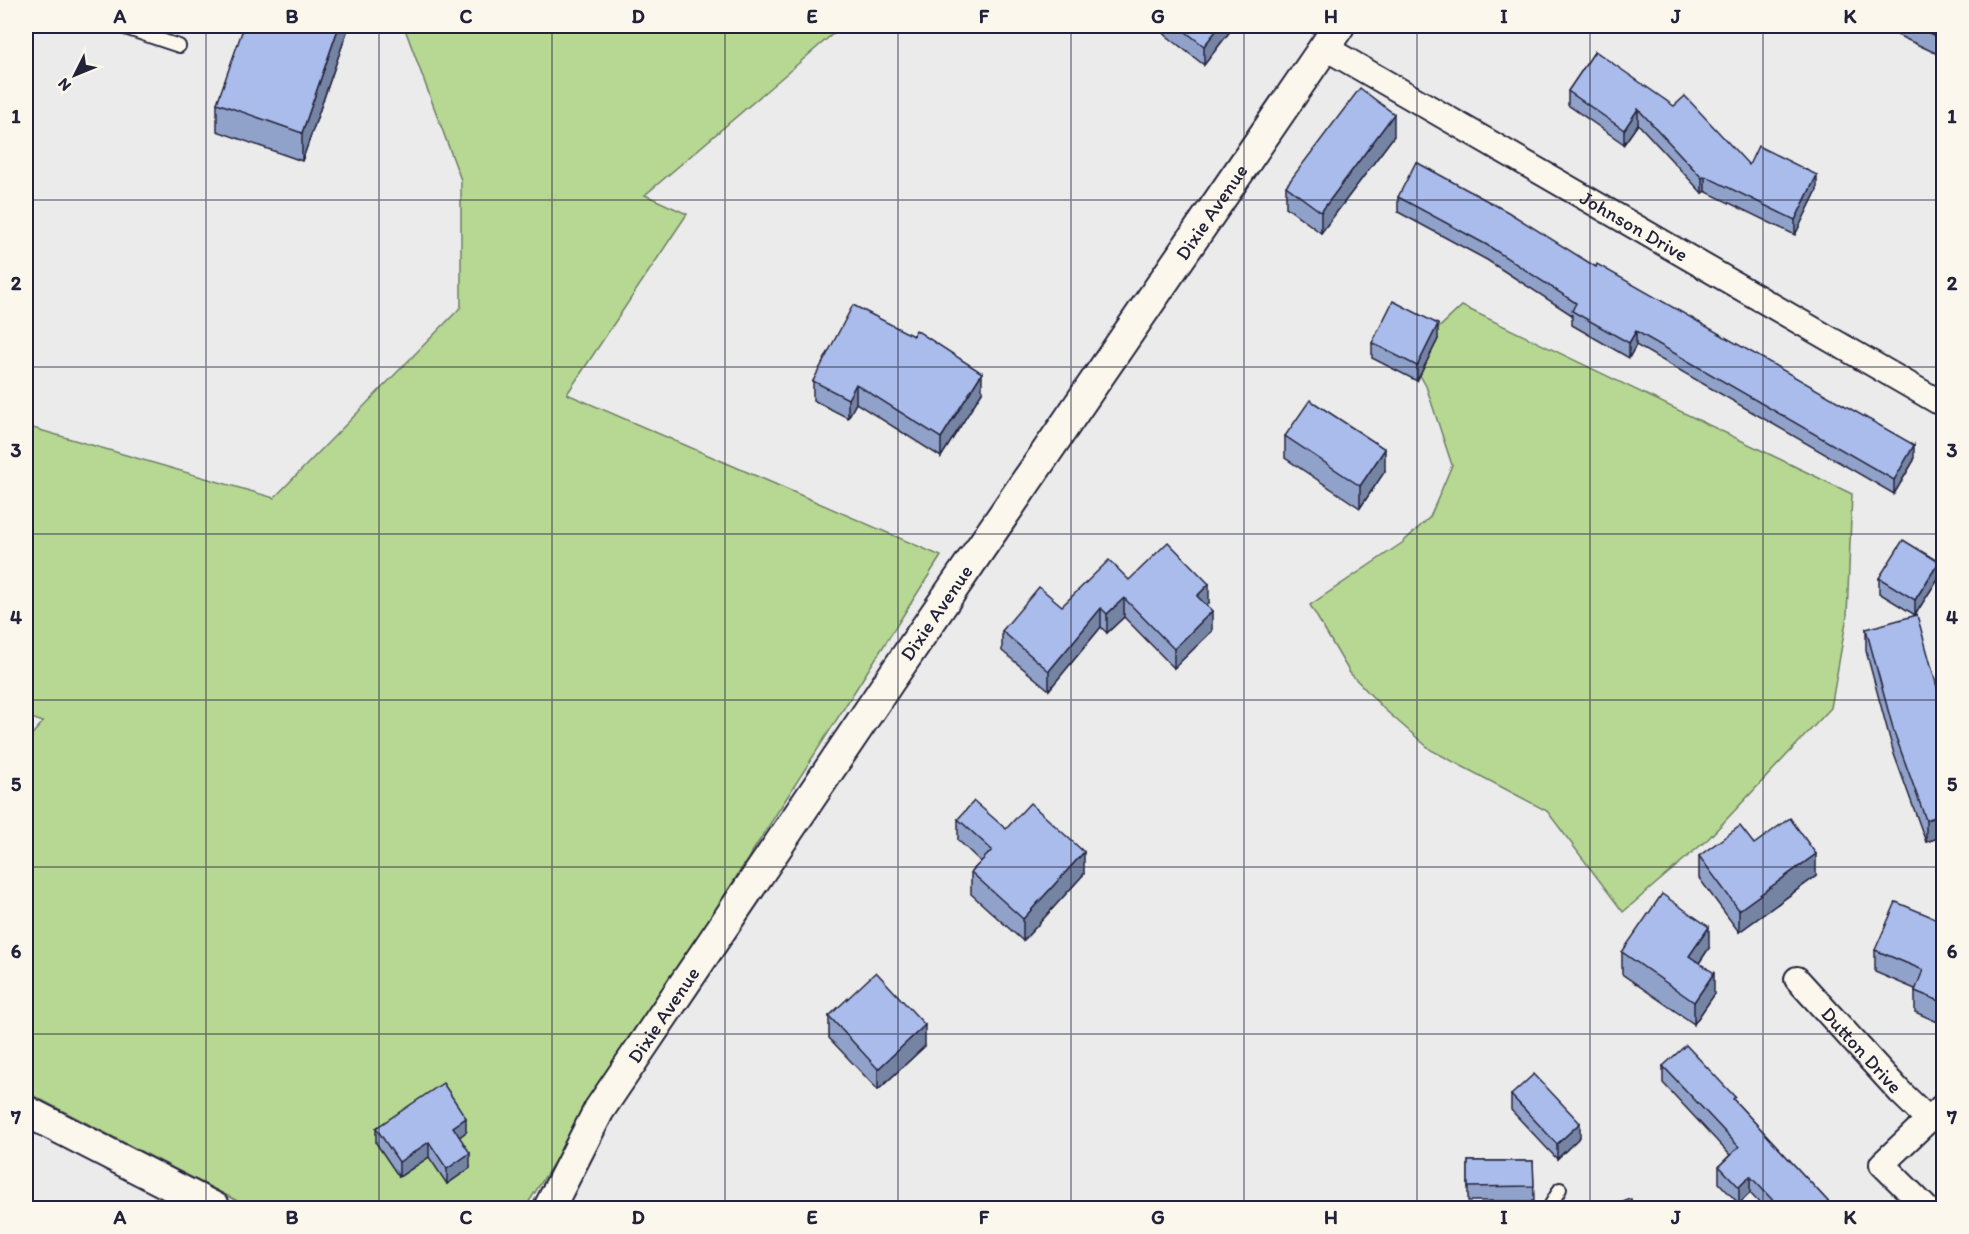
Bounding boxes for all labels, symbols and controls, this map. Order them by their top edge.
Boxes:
text: A [113,4,127,28]
text: B [286,4,299,28]
text: C [460,4,473,28]
text: D [631,4,645,28]
text: E [806,4,818,28]
text: F [979,4,990,28]
text: G [1151,4,1165,28]
text: H [1324,4,1338,28]
text: I [1500,4,1508,28]
text: J [1670,4,1681,28]
text: K [1844,4,1858,28]
north arrow [45,45,105,105]
text: N [54,74,75,95]
text: 1 [11,104,21,128]
text: 1 [1947,104,1957,128]
street label: Dixie Avenue [1170,159,1253,265]
street label: Johnson Drive [1576,185,1692,267]
text: 2 [11,271,22,295]
text: 2 [1947,271,1958,295]
text: 3 [11,438,22,462]
text: 3 [1947,438,1958,462]
street label: Dixie Avenue [895,560,978,665]
text: 4 [10,605,22,629]
text: 4 [1946,605,1958,629]
text: 5 [11,772,22,796]
text: 5 [1947,772,1958,796]
text: 6 [11,939,22,963]
text: 6 [1947,939,1958,963]
street label: Dixie Avenue [622,962,705,1067]
street label: Dutton Drive [1816,1002,1907,1098]
text: 7 [10,1105,21,1129]
text: 7 [1946,1105,1957,1129]
text: A [113,1205,127,1229]
text: B [286,1205,299,1229]
text: C [460,1205,473,1229]
text: D [631,1205,645,1229]
text: E [806,1205,818,1229]
text: F [979,1205,990,1229]
text: G [1151,1205,1165,1229]
text: H [1324,1205,1338,1229]
text: I [1500,1205,1508,1229]
text: J [1670,1205,1681,1229]
text: K [1844,1205,1858,1229]

